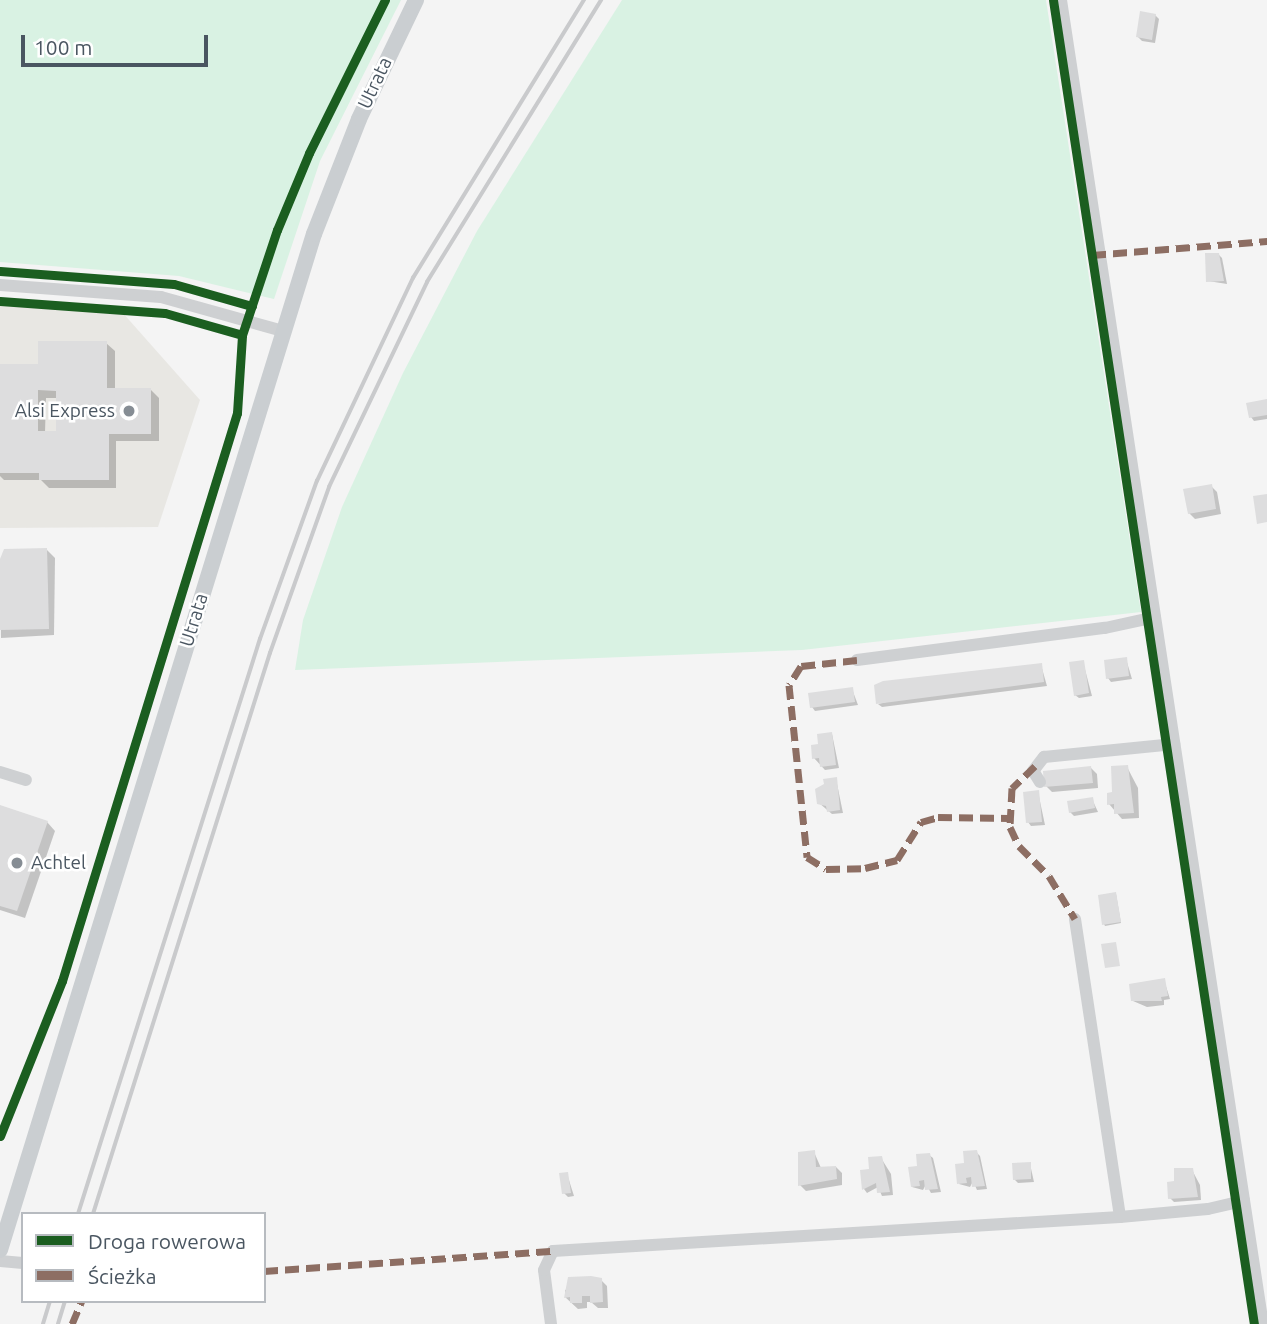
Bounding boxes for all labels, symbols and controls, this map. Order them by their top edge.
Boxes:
scale bar [24,21,212,65]
text: 100 m [34,35,92,59]
street label: Utrata [353,53,397,113]
place label: Alsi Express [15,400,115,422]
marker: Alsi Express [121,403,137,419]
street label: Utrata [175,591,213,649]
place label: Achtel [31,852,86,874]
marker: Achtel [9,855,25,871]
legend [21,1212,266,1303]
text: Droga rowerowa [88,1229,246,1253]
text: Ścieżka [88,1264,157,1288]

